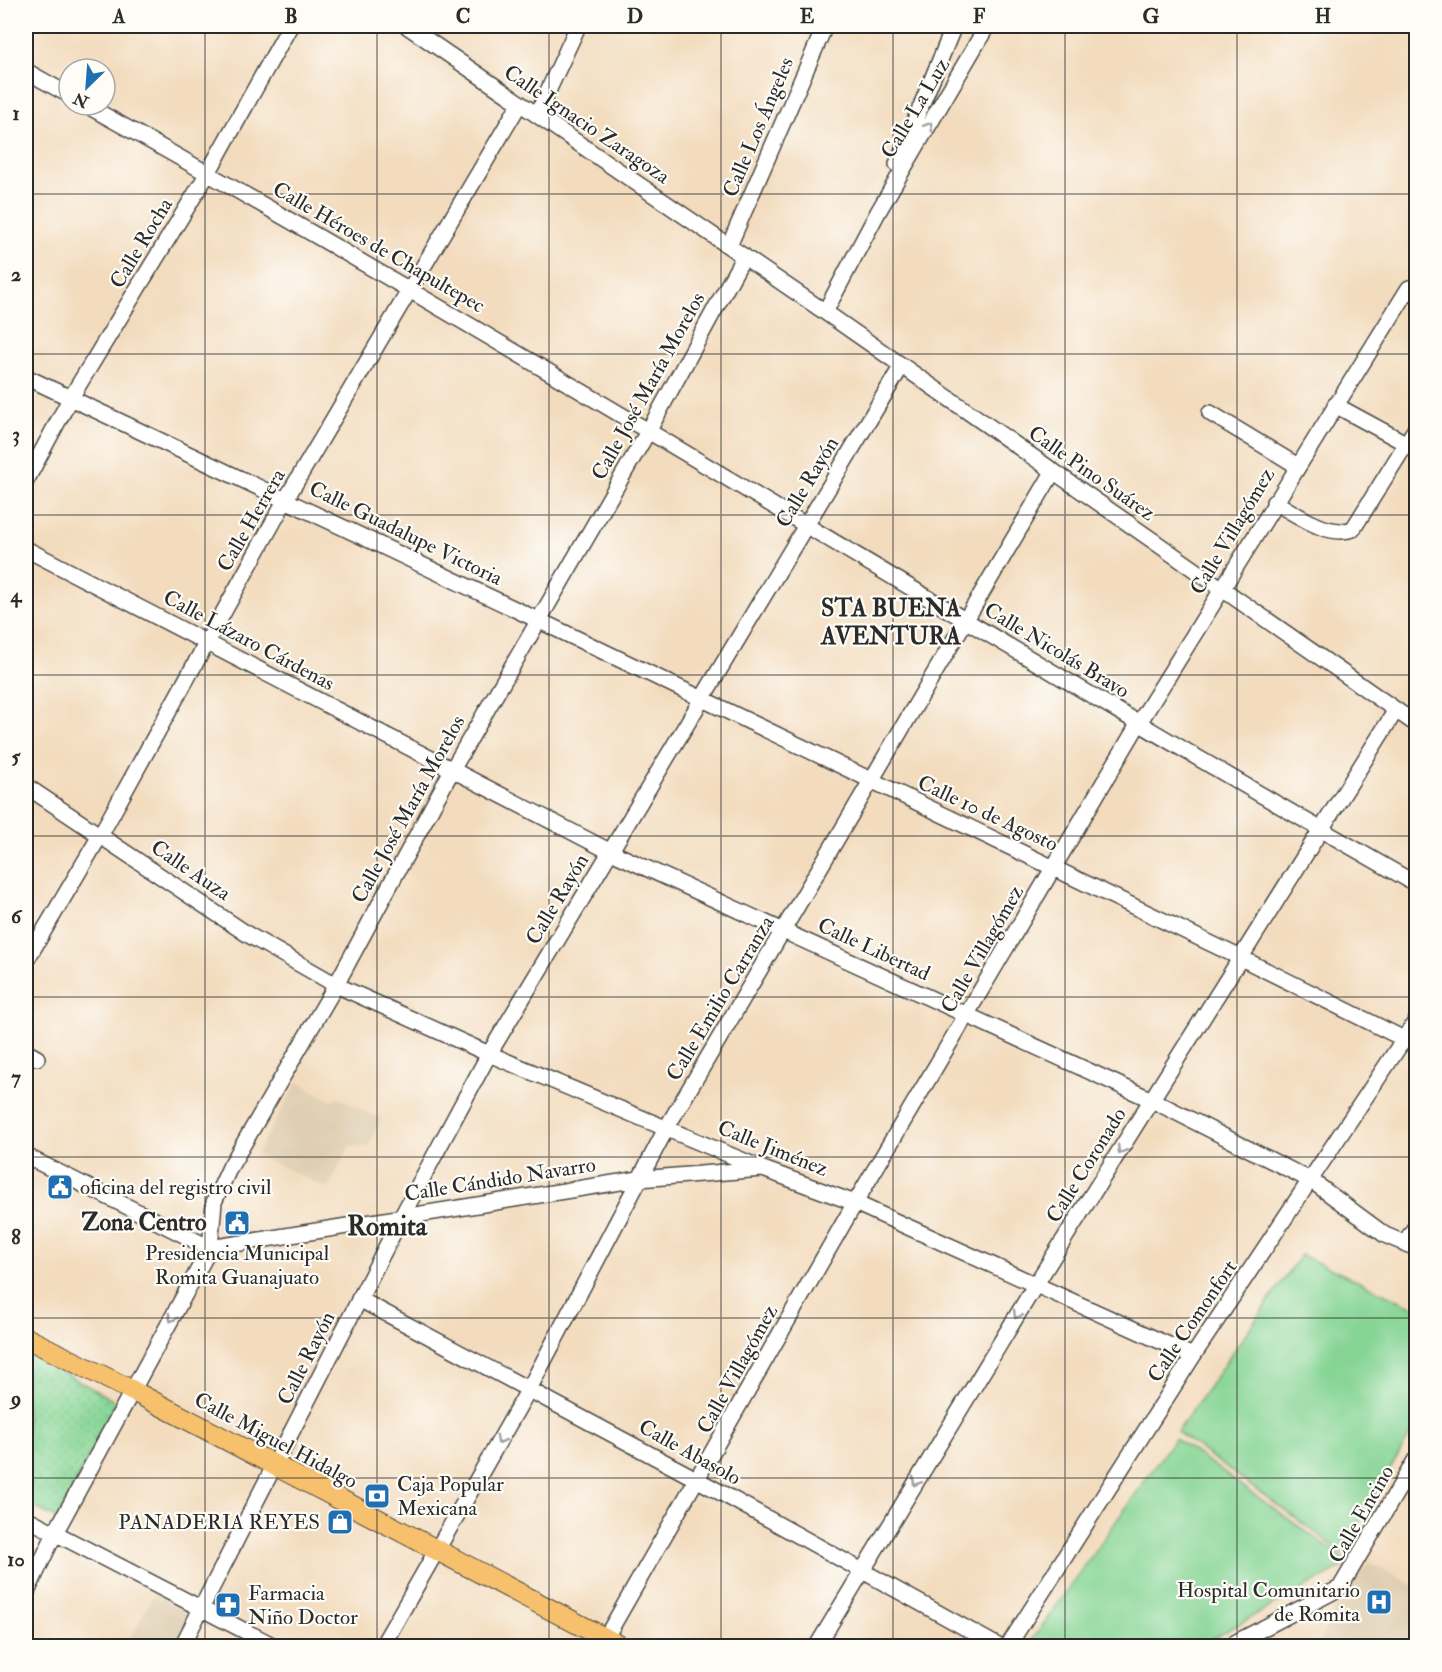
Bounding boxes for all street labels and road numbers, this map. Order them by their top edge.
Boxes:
street label: Calle Los Ángeles [717,53,800,201]
street label: Calle La Luz [875,53,956,163]
street label: Calle Ignacio Zaragoza [498,59,675,190]
street label: Calle Héroes de Chapultepec [268,176,490,320]
street label: Calle Rocha [104,193,179,293]
street label: Calle José María Morelos [586,287,711,485]
street label: Calle Pino Suárez [1023,420,1160,527]
street label: Calle Rayón [770,432,845,533]
street label: Calle Villagómez [1184,463,1281,600]
street label: Calle Herrera [211,464,292,577]
street label: Calle Guadalupe Victoria [305,475,507,592]
street label: Calle Lázaro Cárdenas [158,584,339,697]
street label: Calle Nicolás Bravo [979,596,1134,704]
street label: Calle José María Morelos [346,710,471,908]
street label: Calle 10 de Agosto [913,769,1062,858]
street label: Calle Auza [146,834,236,907]
street label: Calle Rayón [520,849,595,950]
street label: Calle Villagómez [935,880,1030,1018]
street label: Calle Emilio Carranza [660,910,781,1086]
street label: Calle Libertad [813,912,935,988]
street label: Calle Coronado [1040,1103,1133,1228]
street label: Calle Jiménez [714,1114,832,1183]
street label: Calle Cándido Navarro [403,1151,598,1208]
street label: Calle Comonfort [1142,1255,1243,1388]
street label: Calle Villagómez [691,1300,784,1438]
street label: Calle Rayón [271,1307,342,1409]
street label: Calle Miguel Hidalgo [189,1386,362,1495]
street label: Calle Abasolo [634,1413,746,1492]
street label: Calle Encino [1323,1460,1400,1568]

